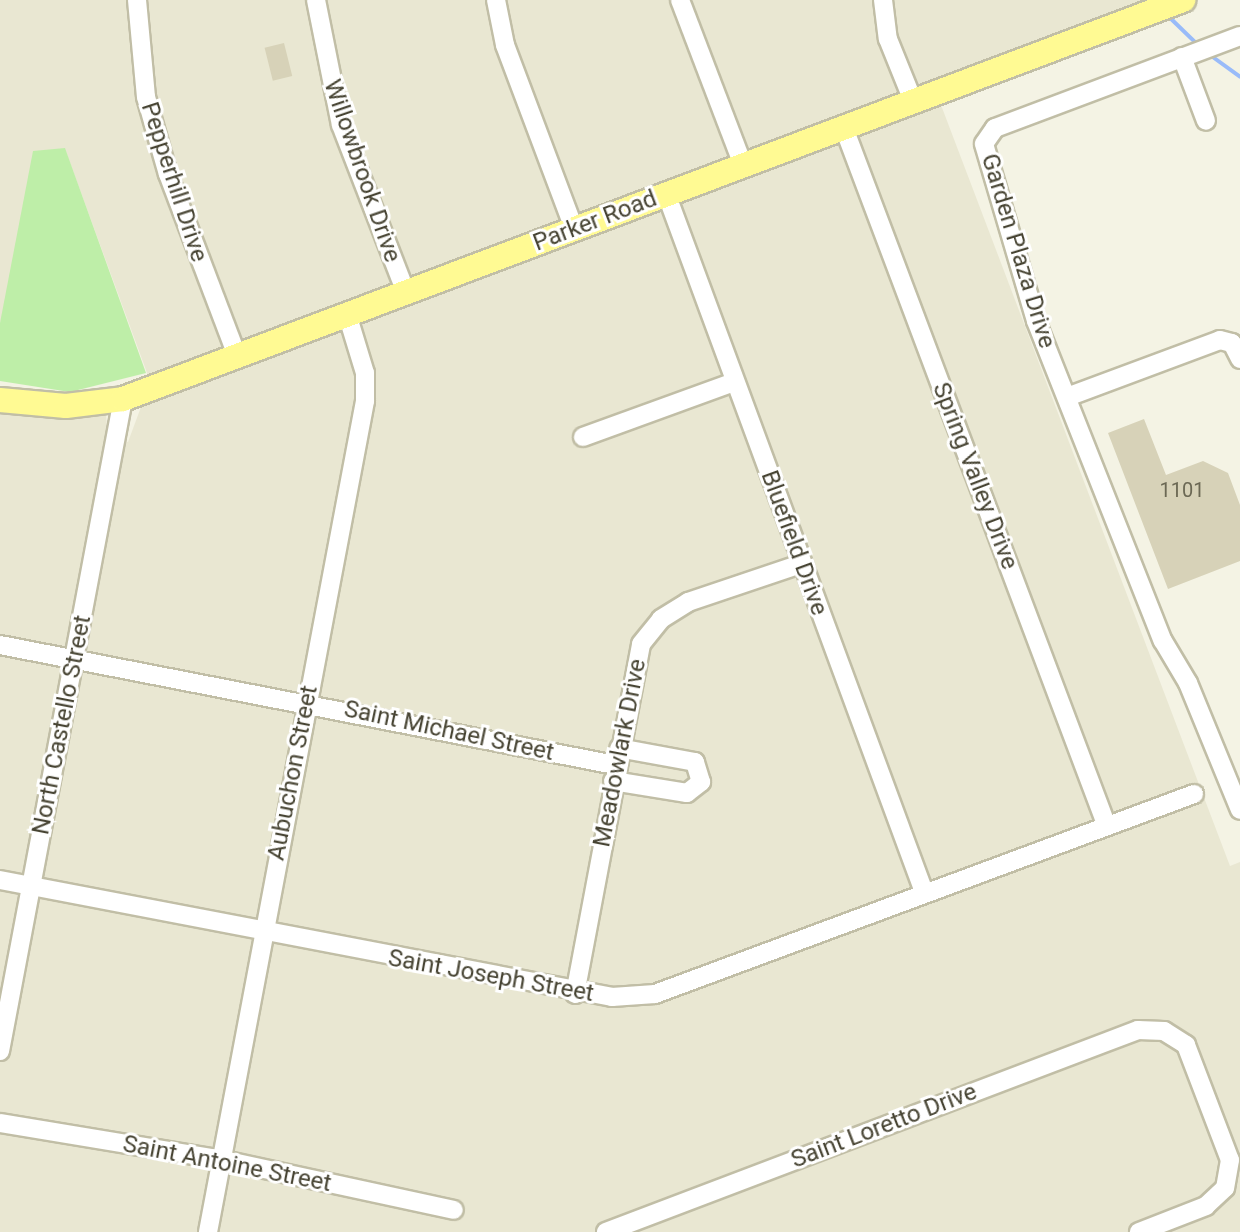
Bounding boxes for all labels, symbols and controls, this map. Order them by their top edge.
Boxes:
street label: Willowbrook Drive [317,76,407,266]
street label: Pepperhill Drive [135,99,213,265]
street label: Garden Plaza Drive [975,150,1061,352]
street label: Parker Road [529,184,661,258]
street label: Spring Valley Drive [926,379,1024,573]
street label: Bluefield Drive [754,467,834,619]
house number: 1101 [1160,478,1204,502]
street label: North Castello Street [27,613,97,837]
street label: Meadowlark Drive [588,656,652,850]
street label: Aubuchon Street [262,683,324,863]
street label: Saint Michael Street [342,695,556,767]
street label: Saint Joseph Street [386,944,596,1008]
street label: Saint Loretto Drive [787,1077,981,1175]
street label: Saint Antoine Street [120,1130,334,1198]

